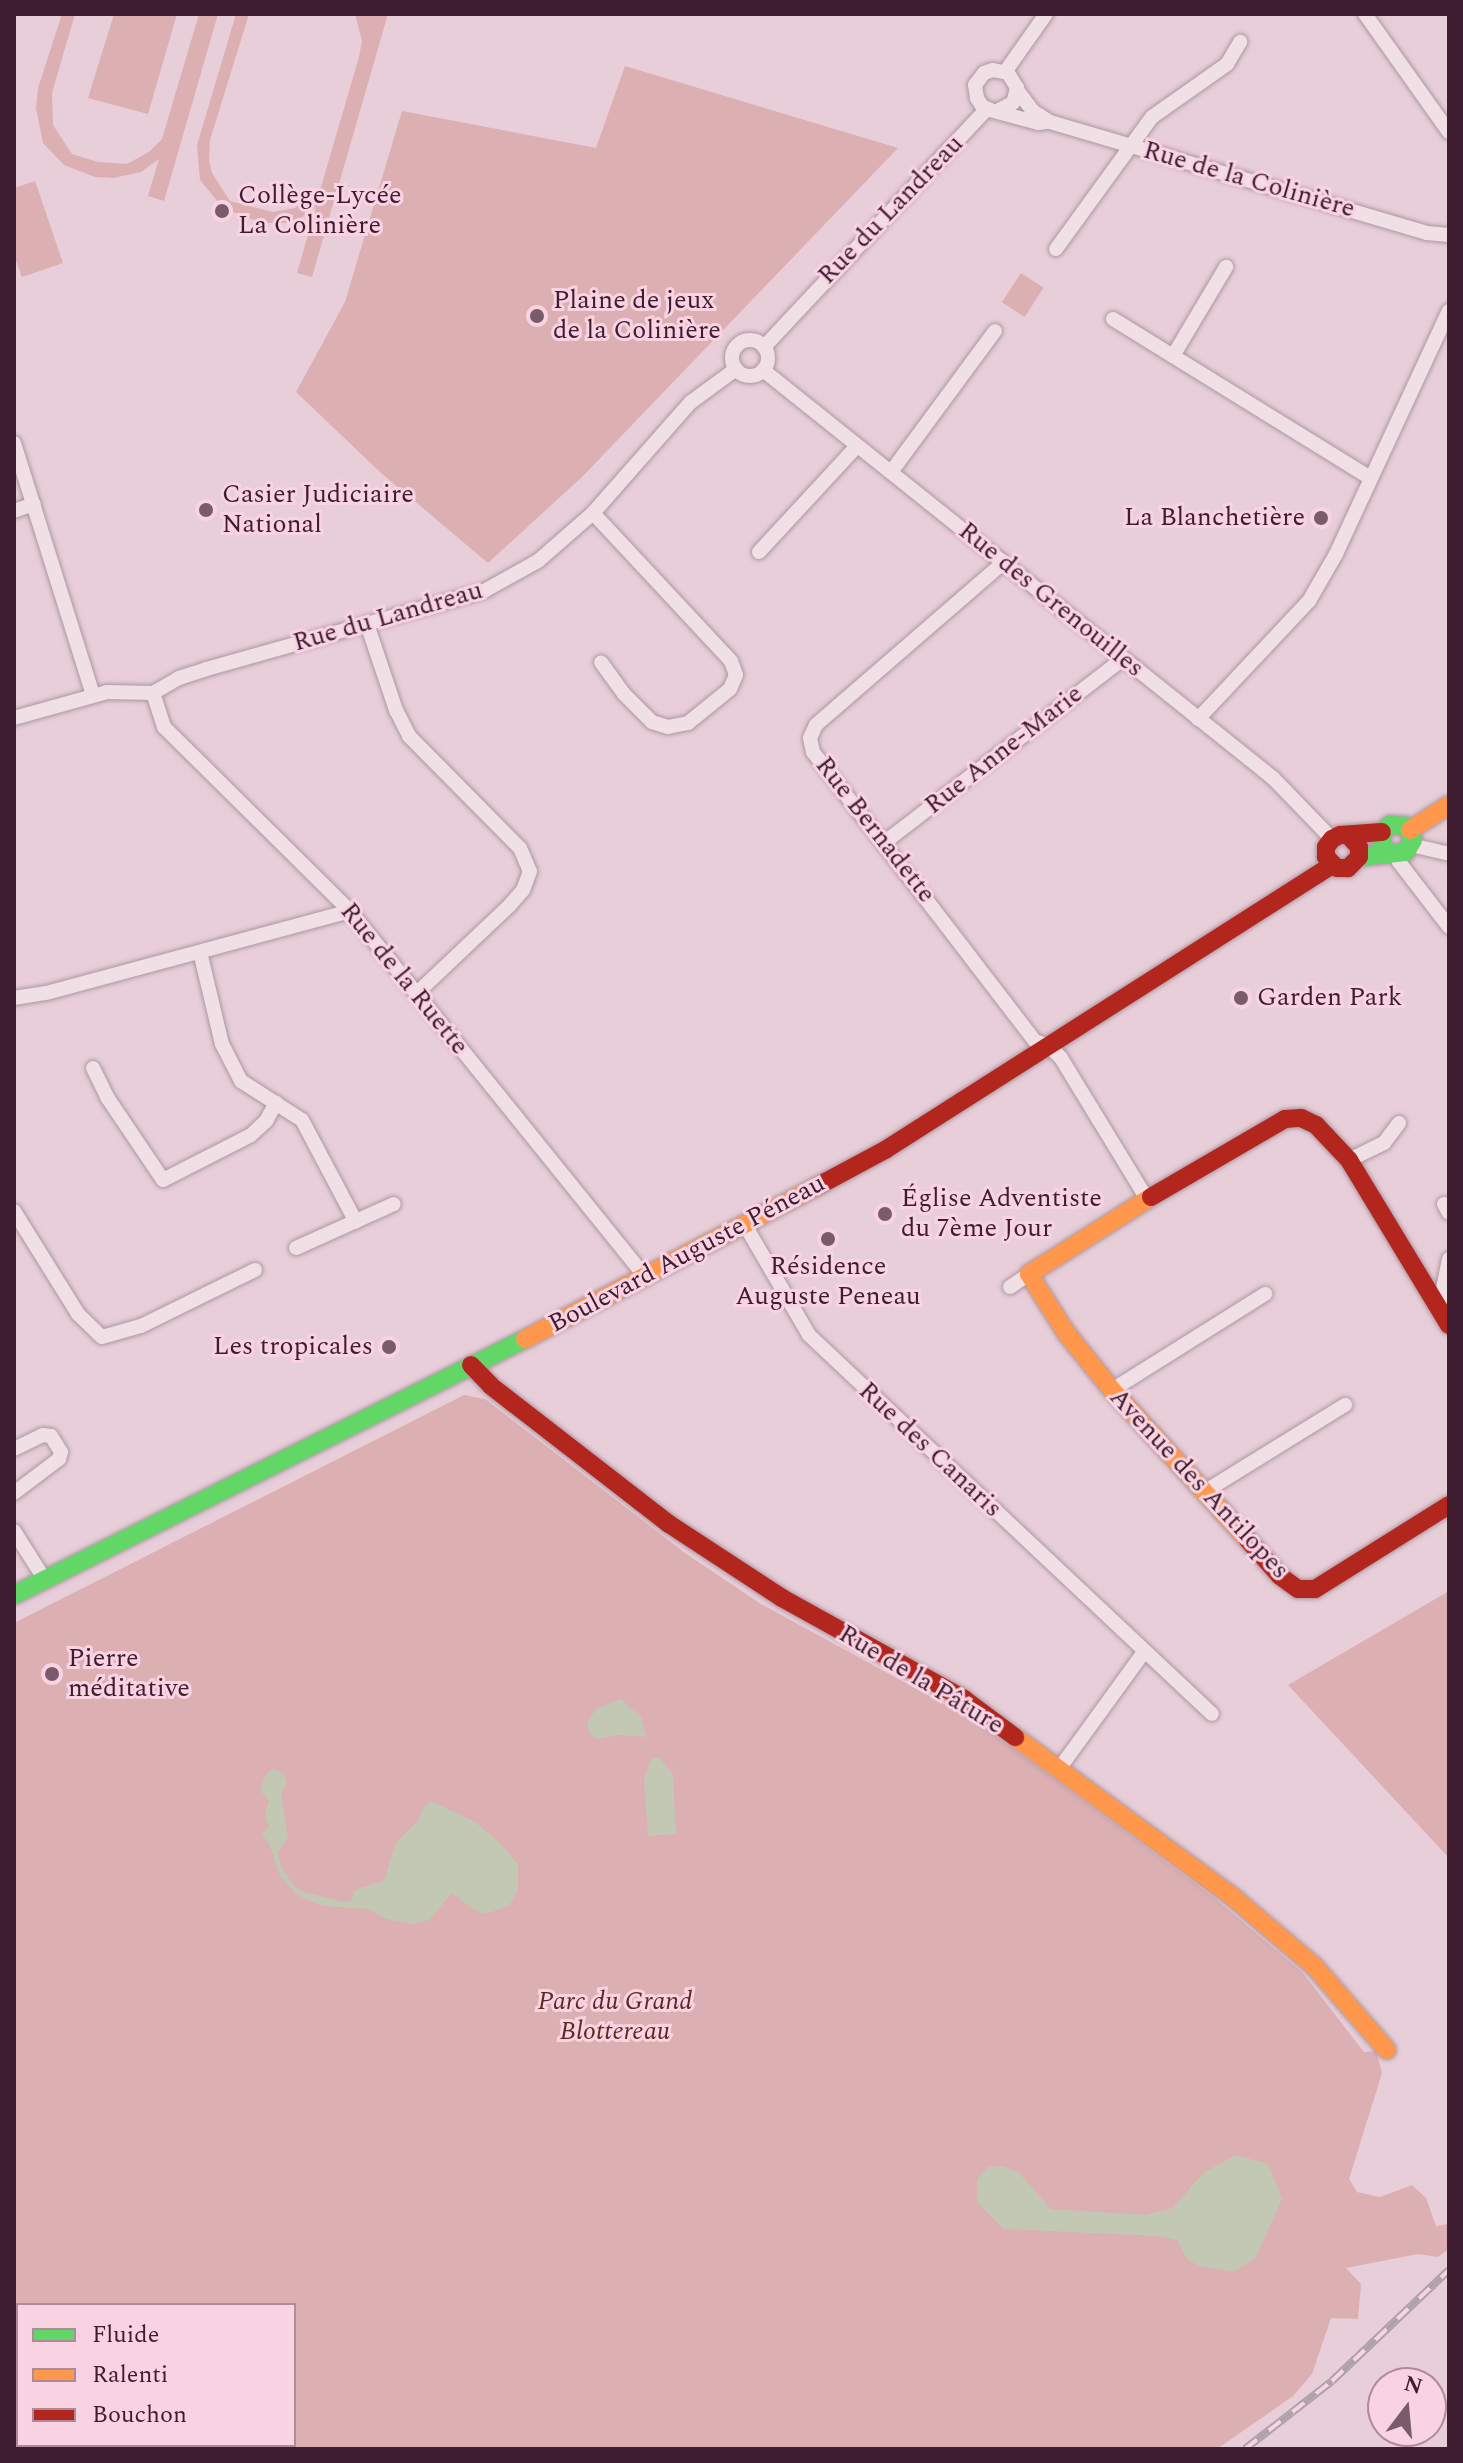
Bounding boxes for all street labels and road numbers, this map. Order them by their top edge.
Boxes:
street label: Rue du Landreau [812,129,970,291]
street label: Rue de la Colinière [1140,135,1358,225]
street label: Rue des Grenouilles [952,516,1150,684]
street label: Rue du Landreau [290,575,486,659]
street label: Rue Anne-Marie [919,679,1089,821]
street label: Rue Bernadette [808,751,942,909]
street label: Rue de la Ruette [333,897,475,1061]
street label: Boulevard Auguste Péneau [544,1168,830,1340]
street label: Rue des Canaris [852,1376,1008,1524]
street label: Avenue des Antilopes [1103,1382,1295,1586]
street label: Rue de la Pâture [833,1619,1009,1741]

